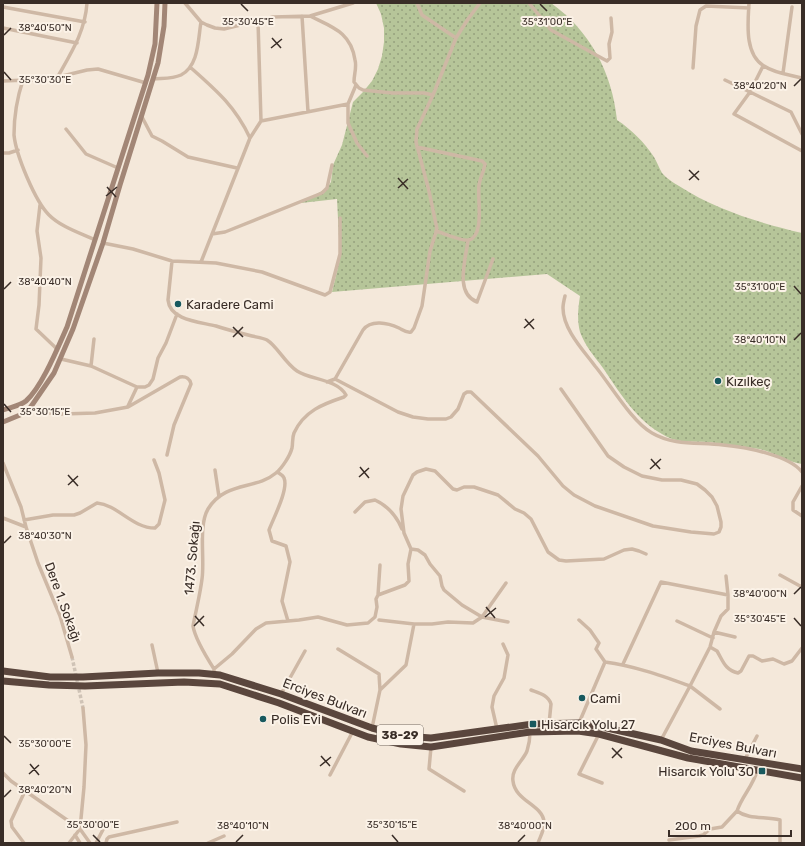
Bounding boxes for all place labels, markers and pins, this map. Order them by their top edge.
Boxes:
place label: Karadere Cami [186,297,274,312]
marker: Karadere Cami [173,299,183,309]
place label: Kızılkeç [726,374,771,389]
marker: Kızılkeç [713,376,723,386]
place label: Cami [590,691,621,706]
marker: Cami [577,693,587,703]
place label: Polis Evi [271,712,321,727]
marker: Polis Evi [258,714,268,724]
place label: Hisarcık Yolu 27 [541,717,635,732]
marker: Hisarcık Yolu 27 [528,719,538,729]
place label: Hisarcık Yolu 30 [658,764,754,779]
marker: Hisarcık Yolu 30 [757,766,767,776]

